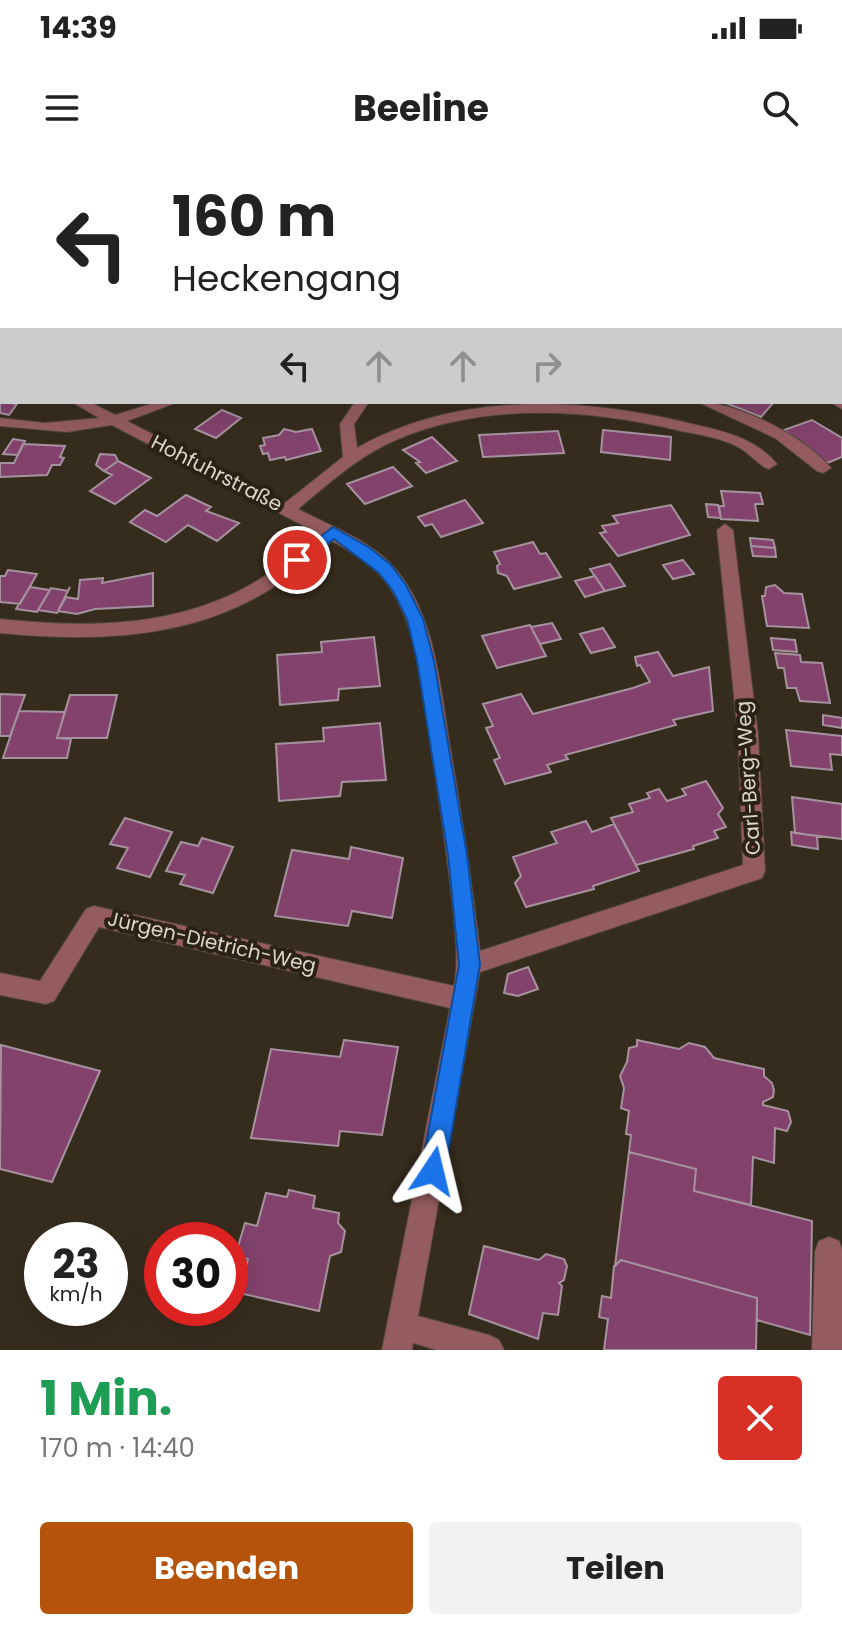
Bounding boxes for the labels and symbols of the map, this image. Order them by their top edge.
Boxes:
street label: Hohfuhrstraße [147,428,287,518]
pin [263,526,331,594]
street label: Carl-Berg-Weg [729,700,767,856]
street label: Jürgen-Dietrich-Weg [105,904,319,980]
position arrow [391,1129,475,1213]
speed limit sign: 30 [144,1222,248,1326]

